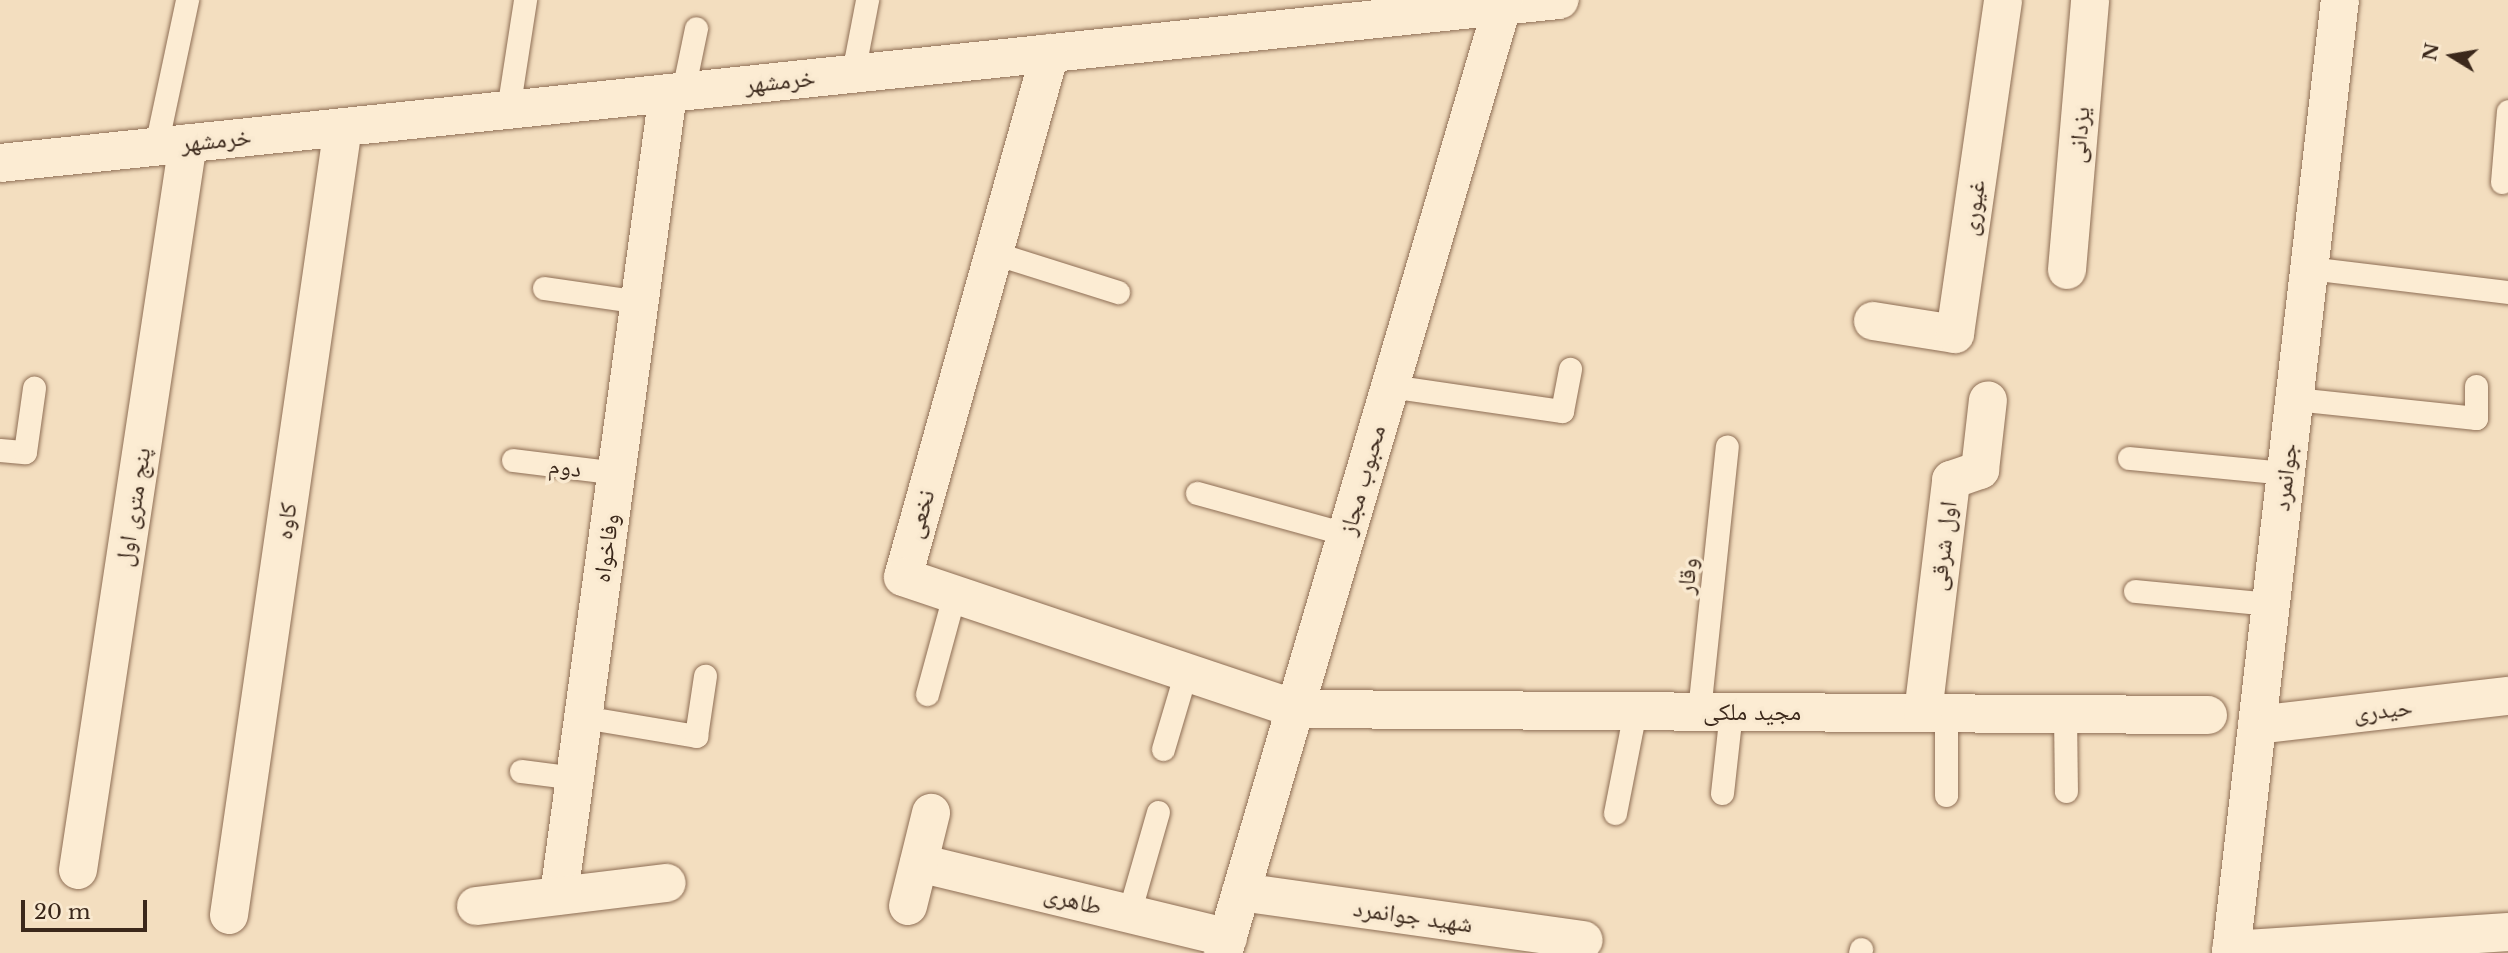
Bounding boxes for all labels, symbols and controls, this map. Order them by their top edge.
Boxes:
north arrow [2417,21,2487,91]
text: N [2418,41,2444,63]
street label: خرمشهر [743,63,817,99]
street label: یزدانی [2062,106,2096,164]
street label: خرمشهر [179,122,253,158]
street label: غیوری [1955,178,1991,238]
street label: محبوب مجاز [1333,422,1391,538]
street label: جوانمرد [2267,441,2303,513]
street label: پنج متری اول [109,445,157,569]
street label: دوم [547,451,583,483]
street label: نخعی [899,486,941,542]
street label: اول شرقی [1923,499,1963,593]
street label: کاوه [269,501,303,541]
street label: وفاخواه [587,512,625,584]
street label: وقار [1671,556,1703,596]
street label: حیدری [2352,693,2414,727]
street label: مجید ملکی [1703,698,1801,726]
street label: طاهری [1041,879,1105,921]
scale bar [24,886,150,930]
street label: شهید جوانمرد [1351,893,1475,939]
text: 20 m [34,899,91,925]

